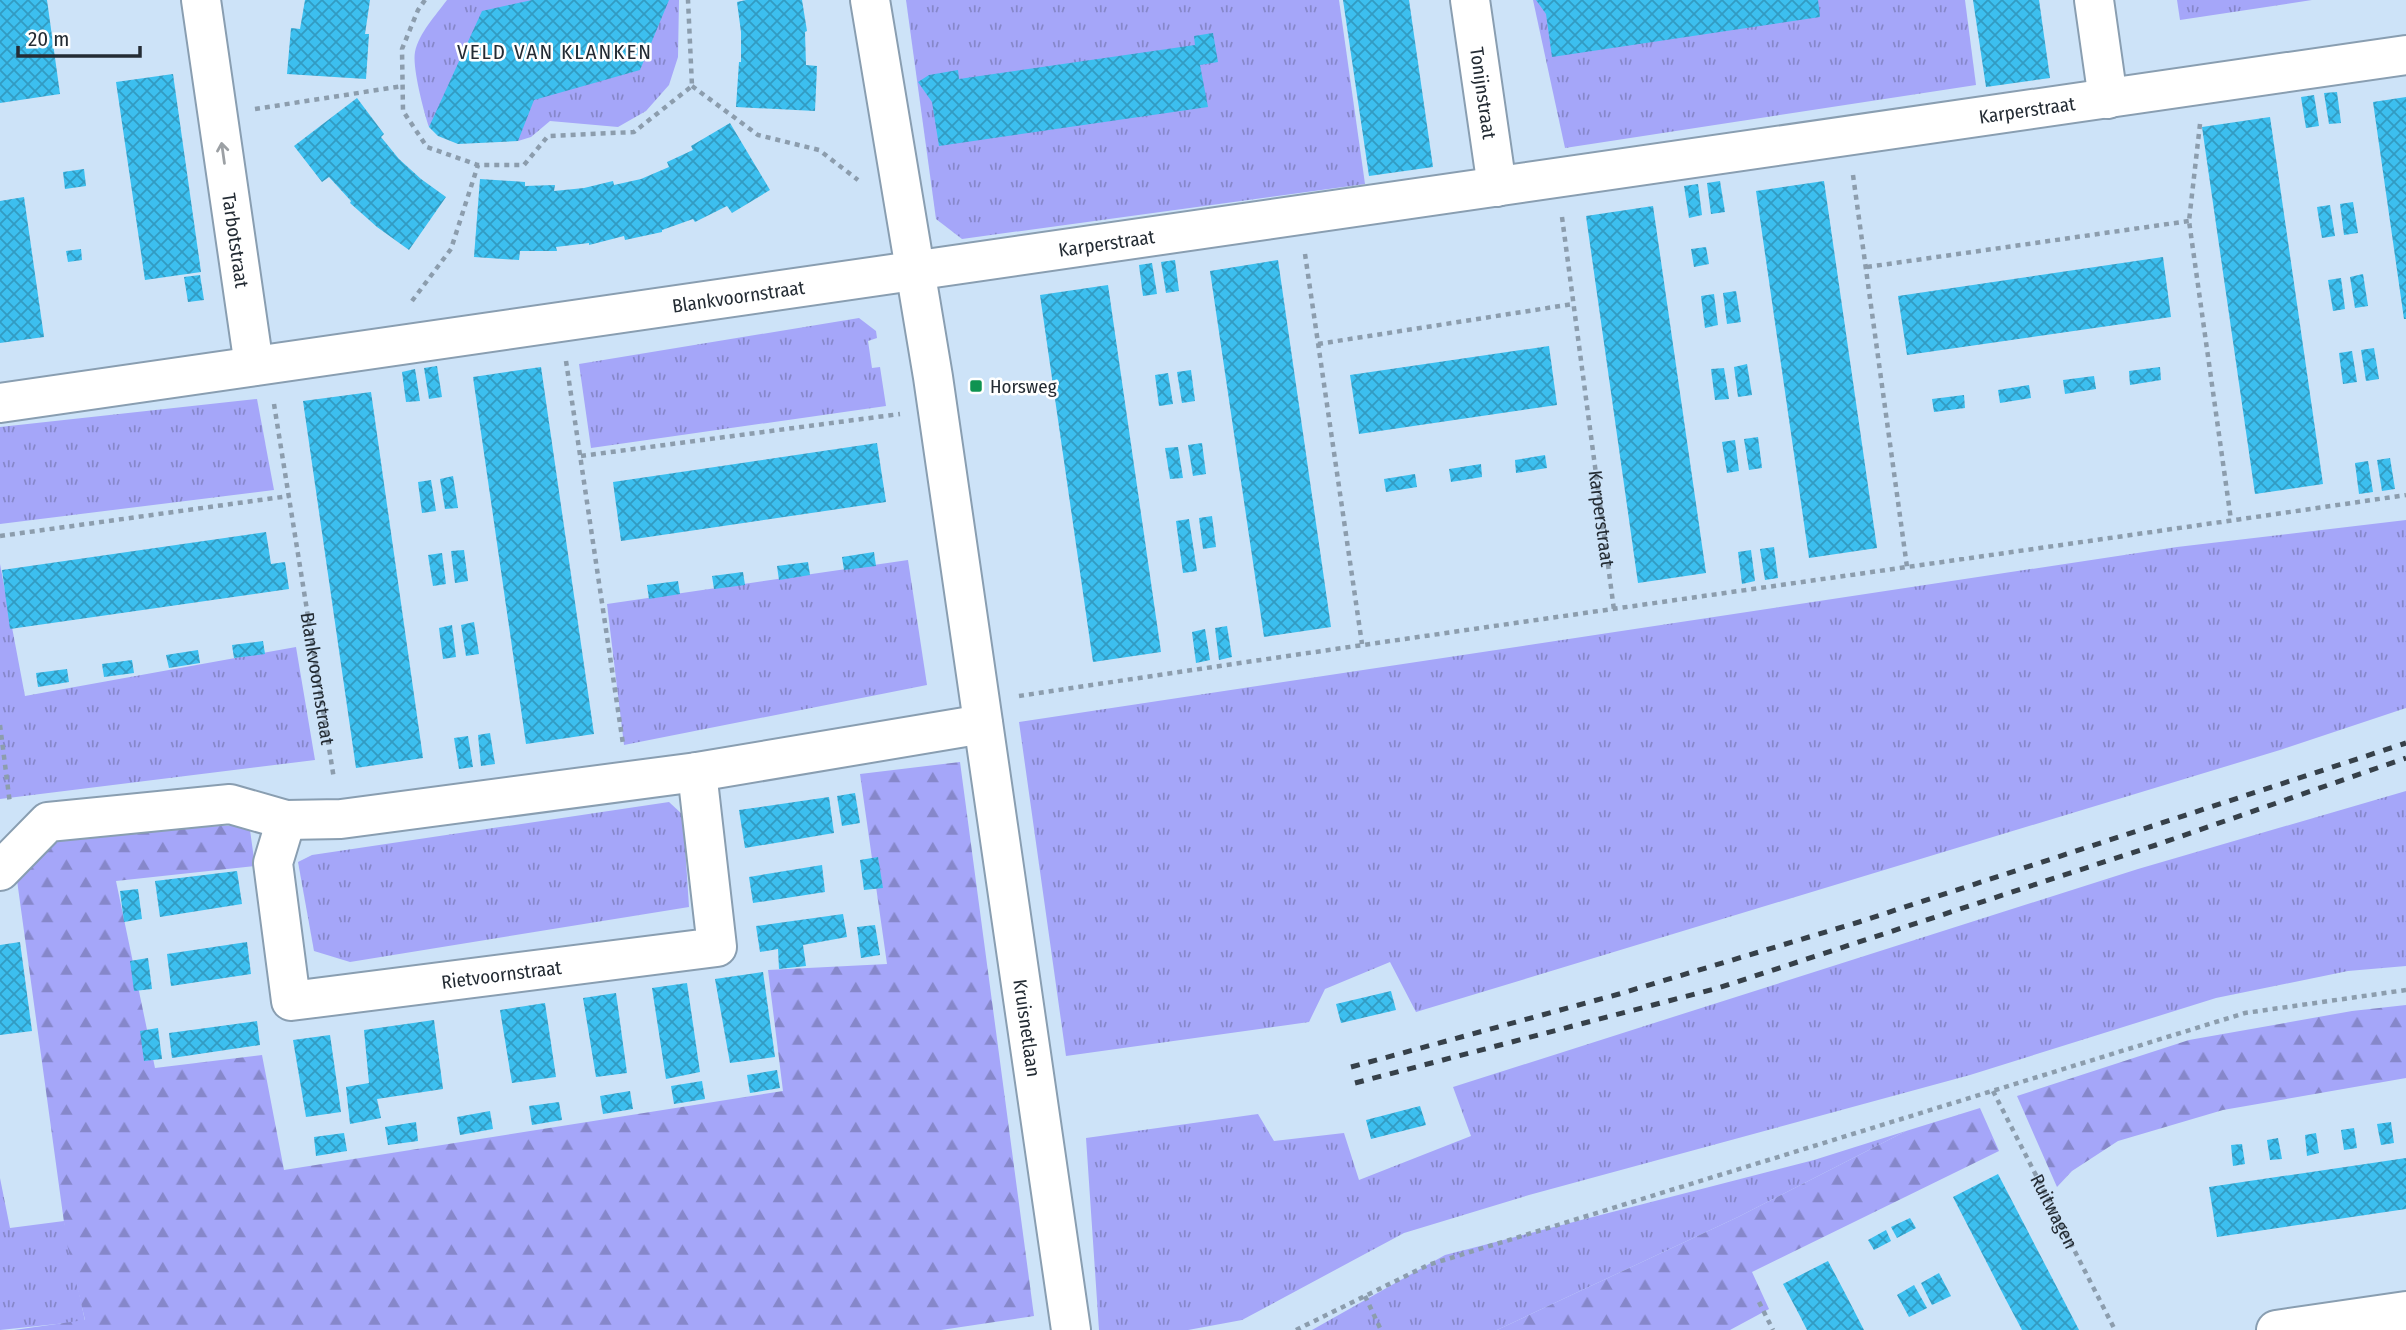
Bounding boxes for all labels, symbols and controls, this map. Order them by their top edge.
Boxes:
scale bar [18,14,140,58]
text: 20 m [28,26,69,52]
district label: VELD VAN KLANKEN [457,39,653,65]
street label: Tonijnstraat [1465,46,1502,141]
street label: Karperstraat [1977,91,2077,128]
one-way arrow [216,143,229,165]
street label: Tarbotstraat [218,192,254,290]
street label: Karperstraat [1057,225,1157,261]
street label: Blankvoornstraat [671,275,807,317]
place label: Horsweg [990,375,1057,398]
marker: Horsweg [968,378,984,394]
street label: Karperstraat [1584,469,1620,569]
street label: Blankvoornstraat [296,611,340,747]
street label: Rietvoornstraat [440,955,563,993]
street label: Kruisnetlaan [1009,978,1046,1078]
street label: Ruitwagen [2026,1170,2083,1252]

